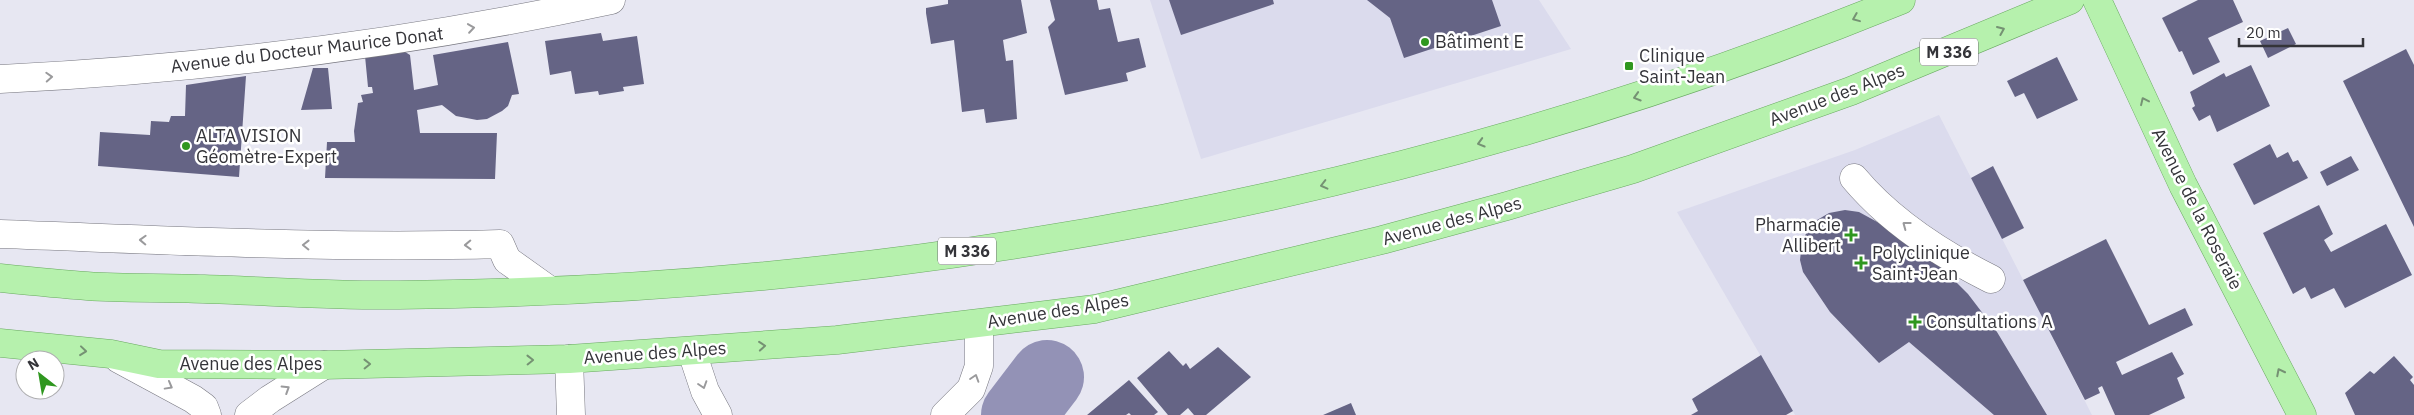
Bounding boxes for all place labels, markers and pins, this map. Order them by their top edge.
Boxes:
place label: Bâtiment E [1435,30,1524,53]
marker: Bâtiment E [1419,36,1431,48]
place label: Clinique Saint-Jean [1639,44,1725,88]
marker: Clinique Saint-Jean [1623,60,1635,72]
place label: ALTA VISION Géomètre-Expert [196,124,337,168]
marker: ALTA VISION Géomètre-Expert [180,140,192,152]
place label: Pharmacie Allibert [1755,213,1841,257]
marker: Pharmacie Allibert [1845,229,1857,241]
place label: Polyclinique Saint-Jean [1872,241,1970,285]
marker: Polyclinique Saint-Jean [1854,256,1868,270]
place label: Consultations A [1926,310,2053,333]
marker: Consultations A [1908,315,1922,329]

